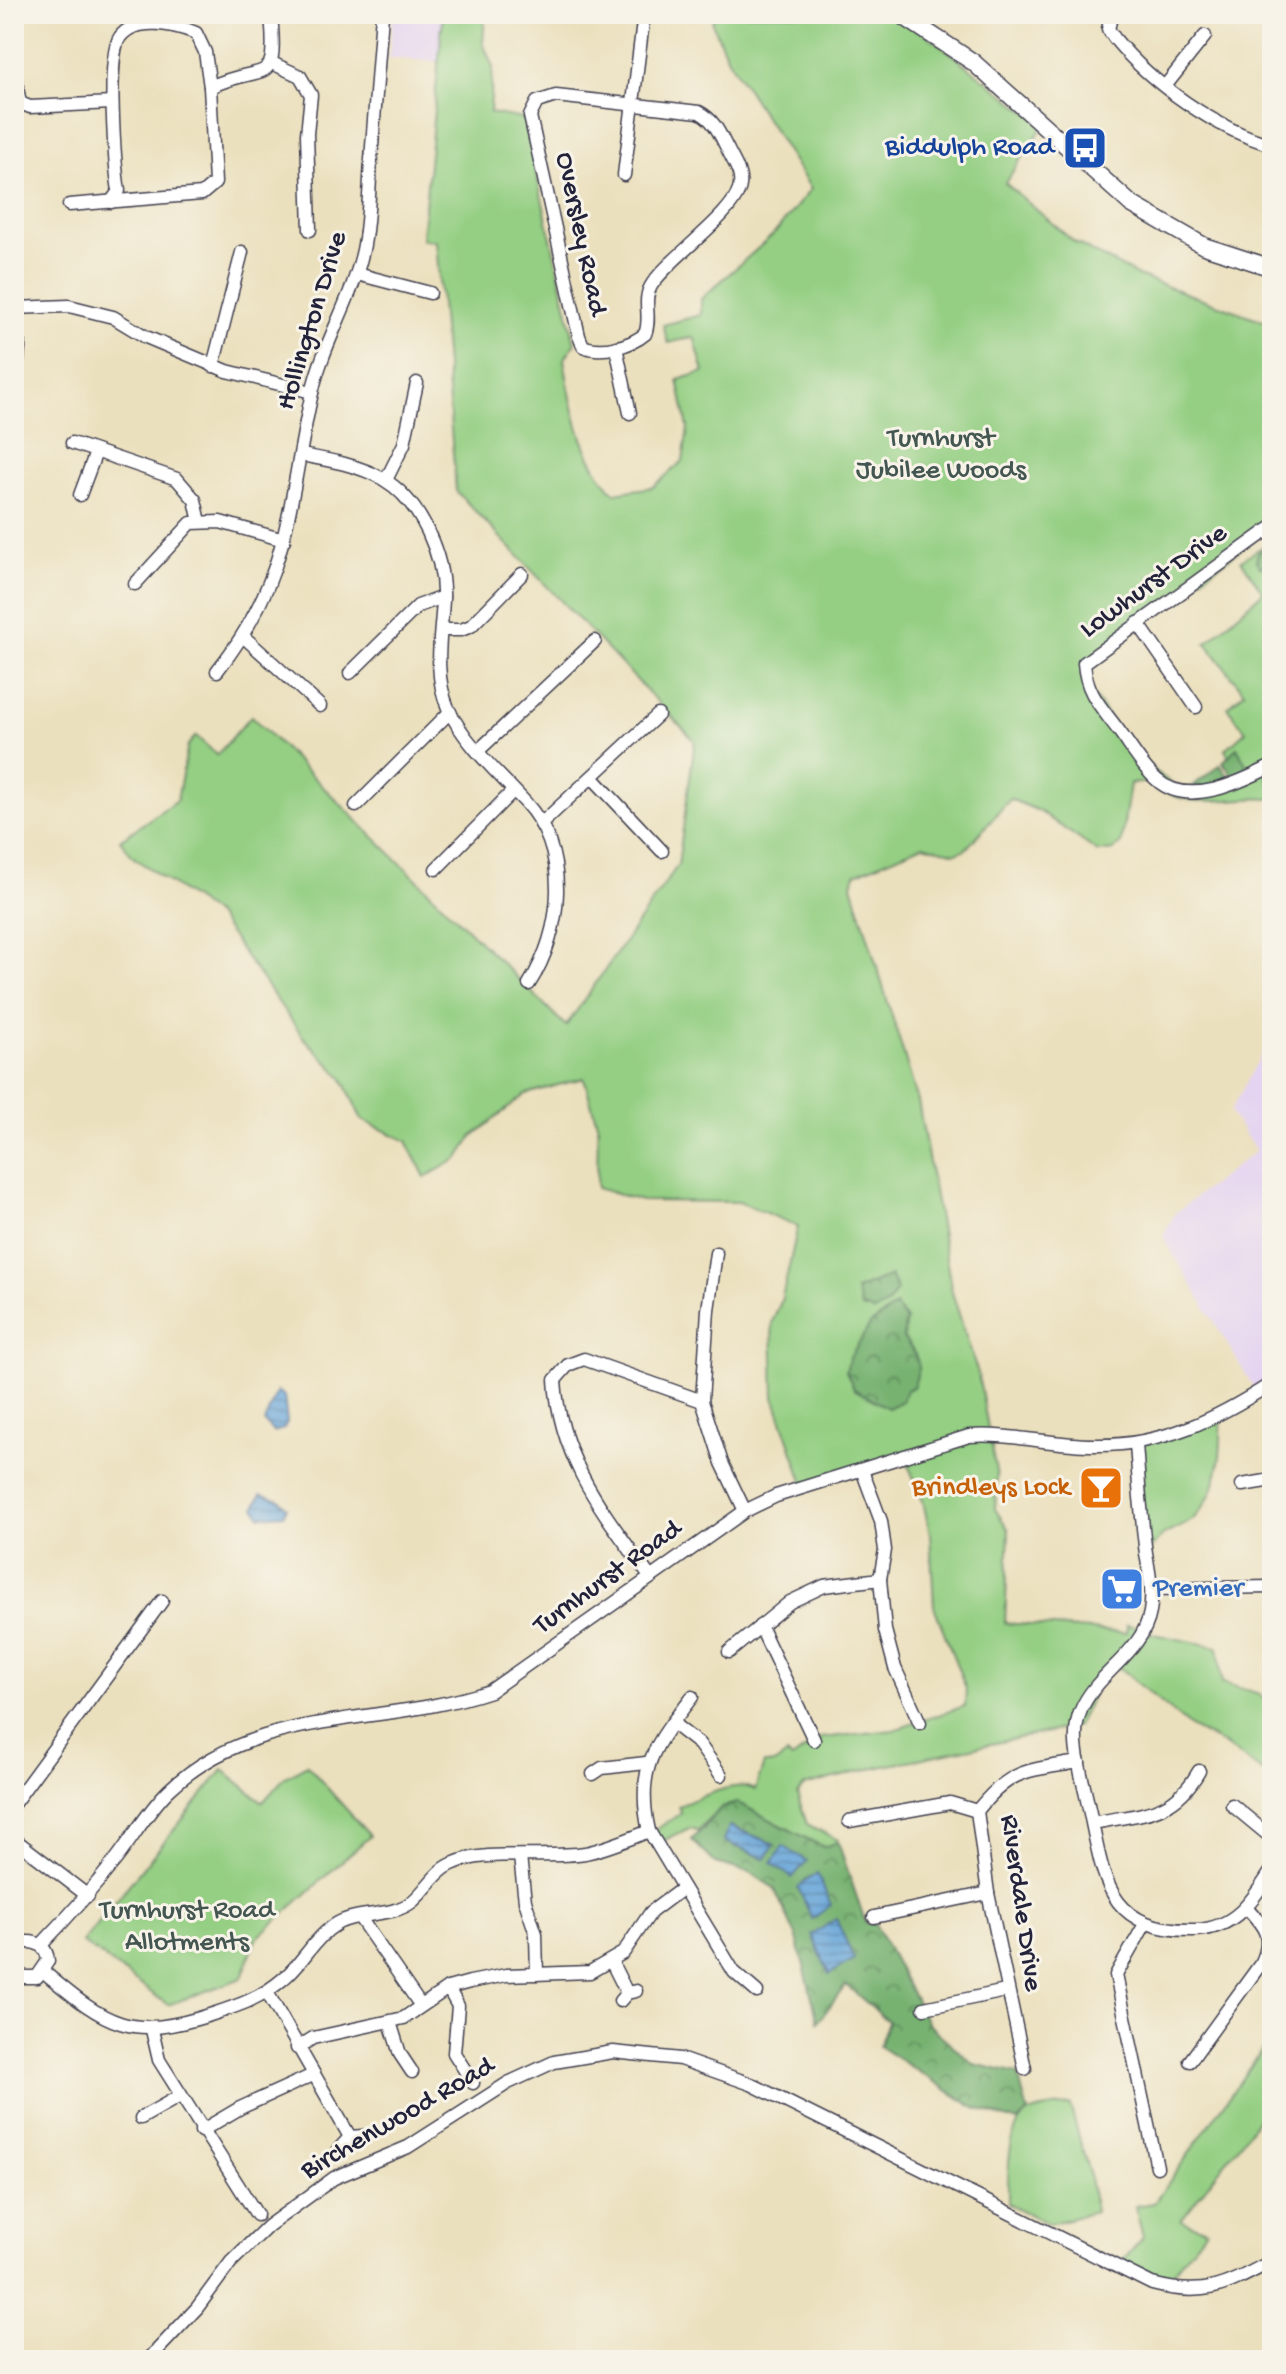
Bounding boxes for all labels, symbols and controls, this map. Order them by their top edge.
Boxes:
bus stop icon: Biddulph Road [1061,124,1109,172]
place label: Biddulph Road [884,132,1057,165]
street label: Oversley Road [547,149,614,321]
street label: Hollington Drive [270,227,356,414]
park label: Turnhurst Jubilee Woods [856,423,1027,488]
street label: Lowhurst Drive [1074,517,1235,646]
bar icon: Brindleys Lock [1077,1464,1125,1512]
place label: Brindleys Lock [911,1472,1073,1505]
street label: Turnhurst Road [526,1512,690,1644]
supermarket icon: Premier [1098,1565,1146,1613]
place label: Premier [1152,1573,1245,1606]
street label: Riverdale Drive [991,1813,1049,1994]
park label: Turnhurst Road Allotments [98,1895,277,1960]
street label: Birchenwood Road [295,2049,503,2188]

